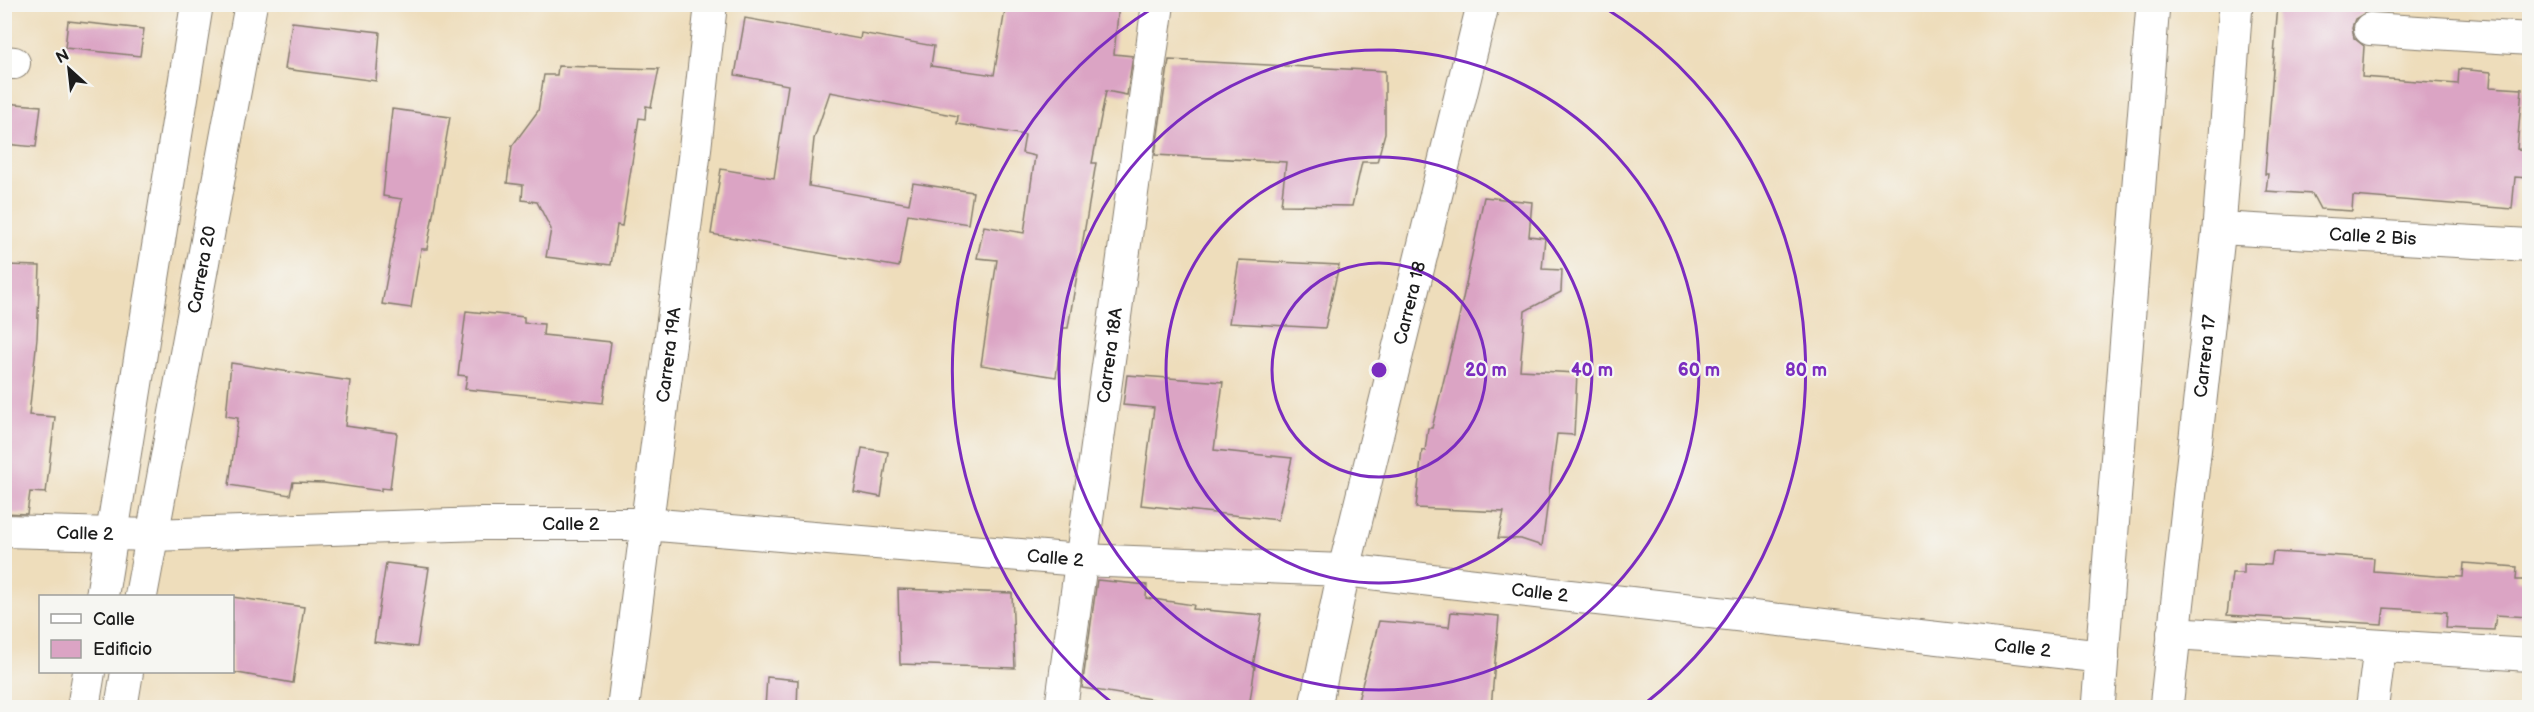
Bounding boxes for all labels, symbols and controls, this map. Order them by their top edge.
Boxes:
north arrow [39,39,99,99]
text: N [53,46,73,68]
street label: Carrera 20 [184,224,221,315]
street label: Calle 2 Bis [2329,224,2417,250]
street label: Carrera 18 [1390,259,1430,347]
street label: Carrera 19A [653,306,686,404]
street label: Carrera 18A [1093,306,1127,404]
street label: Carrera 17 [2190,313,2220,399]
centre of rings [1369,360,1389,380]
text: 20 m [1465,360,1507,381]
text: 40 m [1571,360,1613,381]
text: 60 m [1678,360,1720,381]
text: 80 m [1785,360,1827,381]
street label: Calle 2 [542,514,600,535]
street label: Calle 2 [56,522,114,545]
street label: Calle 2 [1026,546,1085,571]
street label: Calle 2 [1510,579,1570,607]
legend [39,595,234,673]
text: Calle [93,609,135,630]
street label: Calle 2 [1993,635,2053,662]
text: Edificio [93,639,152,660]

